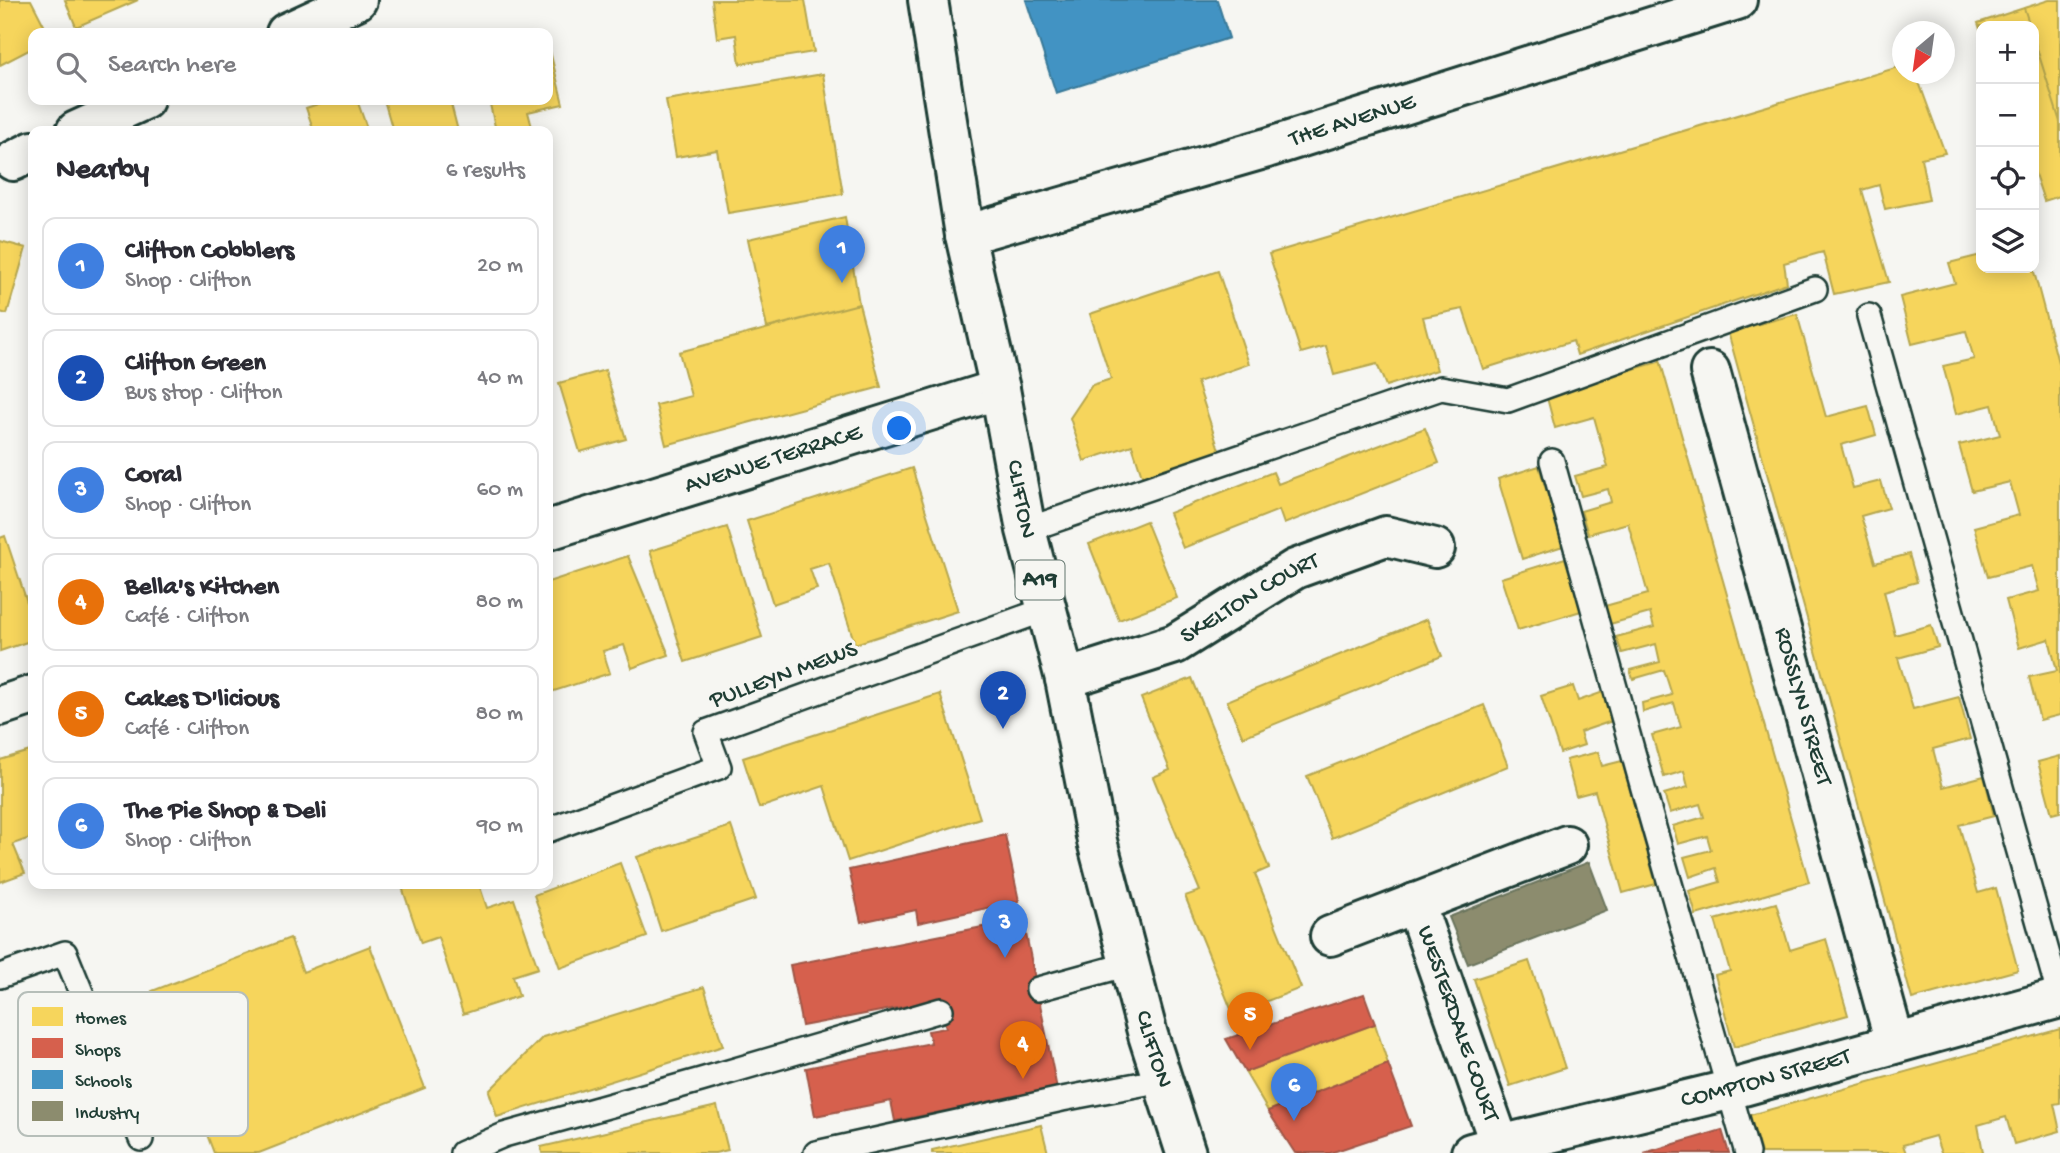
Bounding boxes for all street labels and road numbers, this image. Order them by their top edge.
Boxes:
street label: THE AVENUE [1284,87,1420,155]
street label: AVENUE TERRACE [681,418,866,501]
street label: CLIFTON [999,458,1042,542]
street label: SKELTON COURT [1175,547,1324,651]
road number: A19 [1016,560,1064,600]
street label: ROSSLYN STREET [1767,624,1838,791]
street label: PULLEYN MEWS [705,636,863,717]
street label: WESTERDALE COURT [1410,922,1506,1127]
street label: CLIFTON [1128,1008,1179,1091]
street label: COMPTON STREET [1678,1042,1856,1116]

